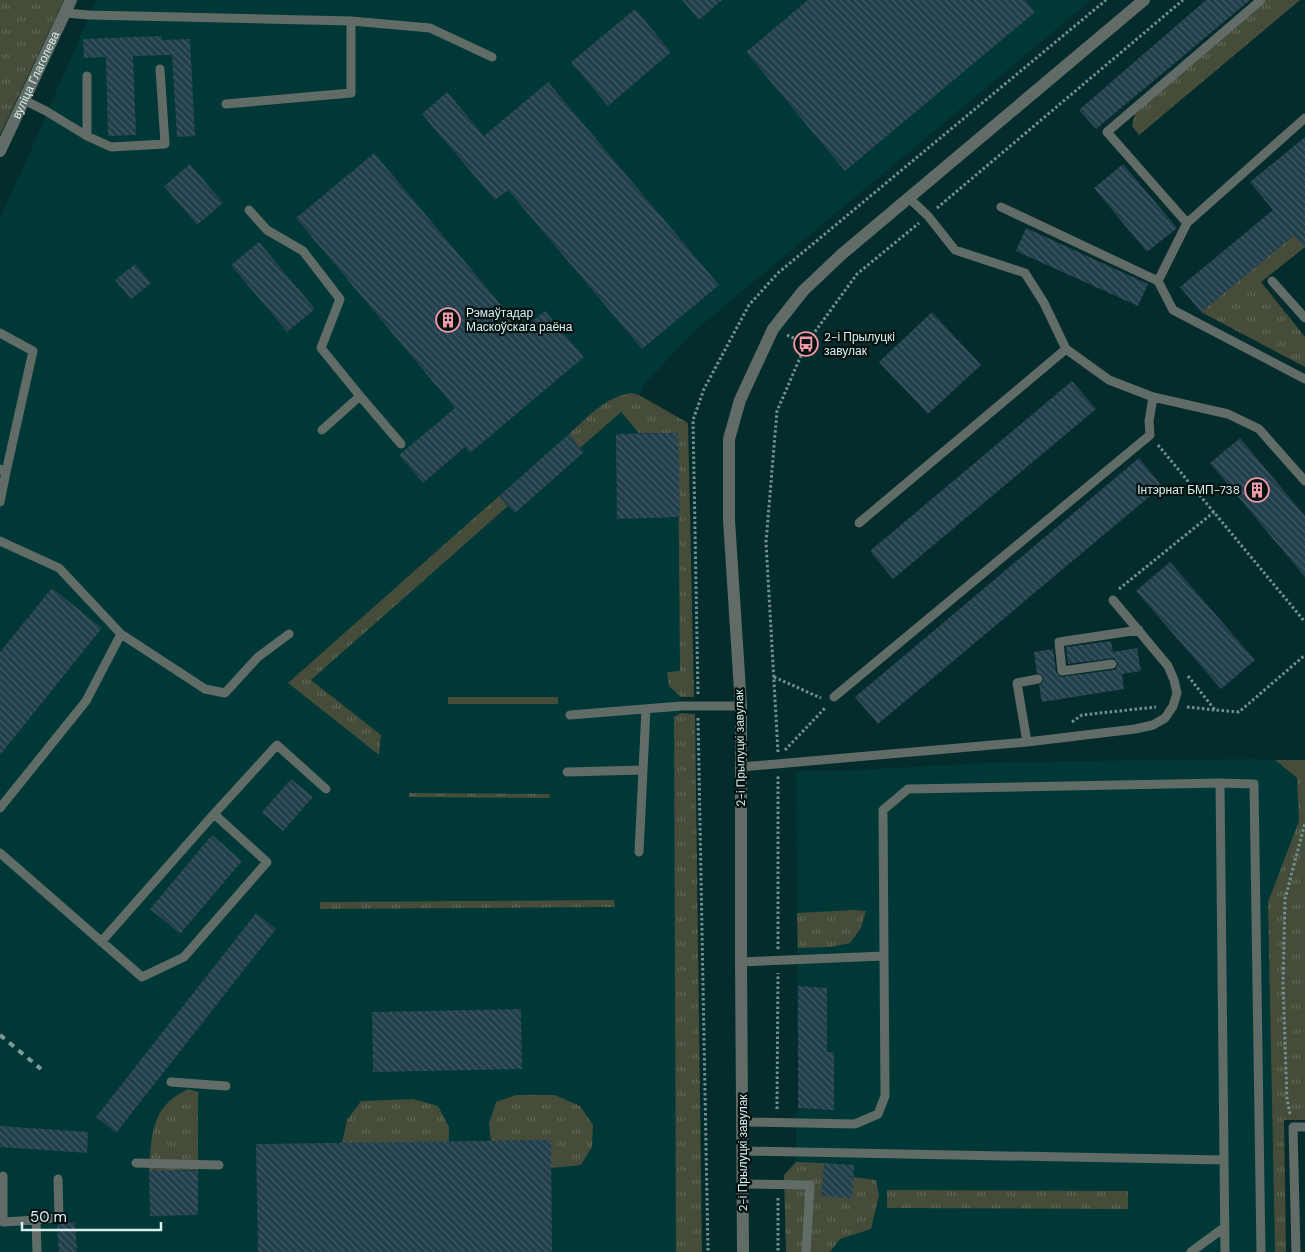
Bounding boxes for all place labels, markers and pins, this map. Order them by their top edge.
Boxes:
place label: Рэмаўтадар Маскоўскага раёна [466,305,573,335]
building icon: Рэмаўтадар Маскоўскага раёна [435,307,461,333]
place label: 2-і Прылуцкі завулак [824,329,895,359]
bus stop icon: 2-і Прылуцкі завулак [793,331,819,357]
building icon: Інтэрнат БМП-738 [1244,477,1270,503]
place label: Інтэрнат БМП-738 [1137,482,1240,498]

